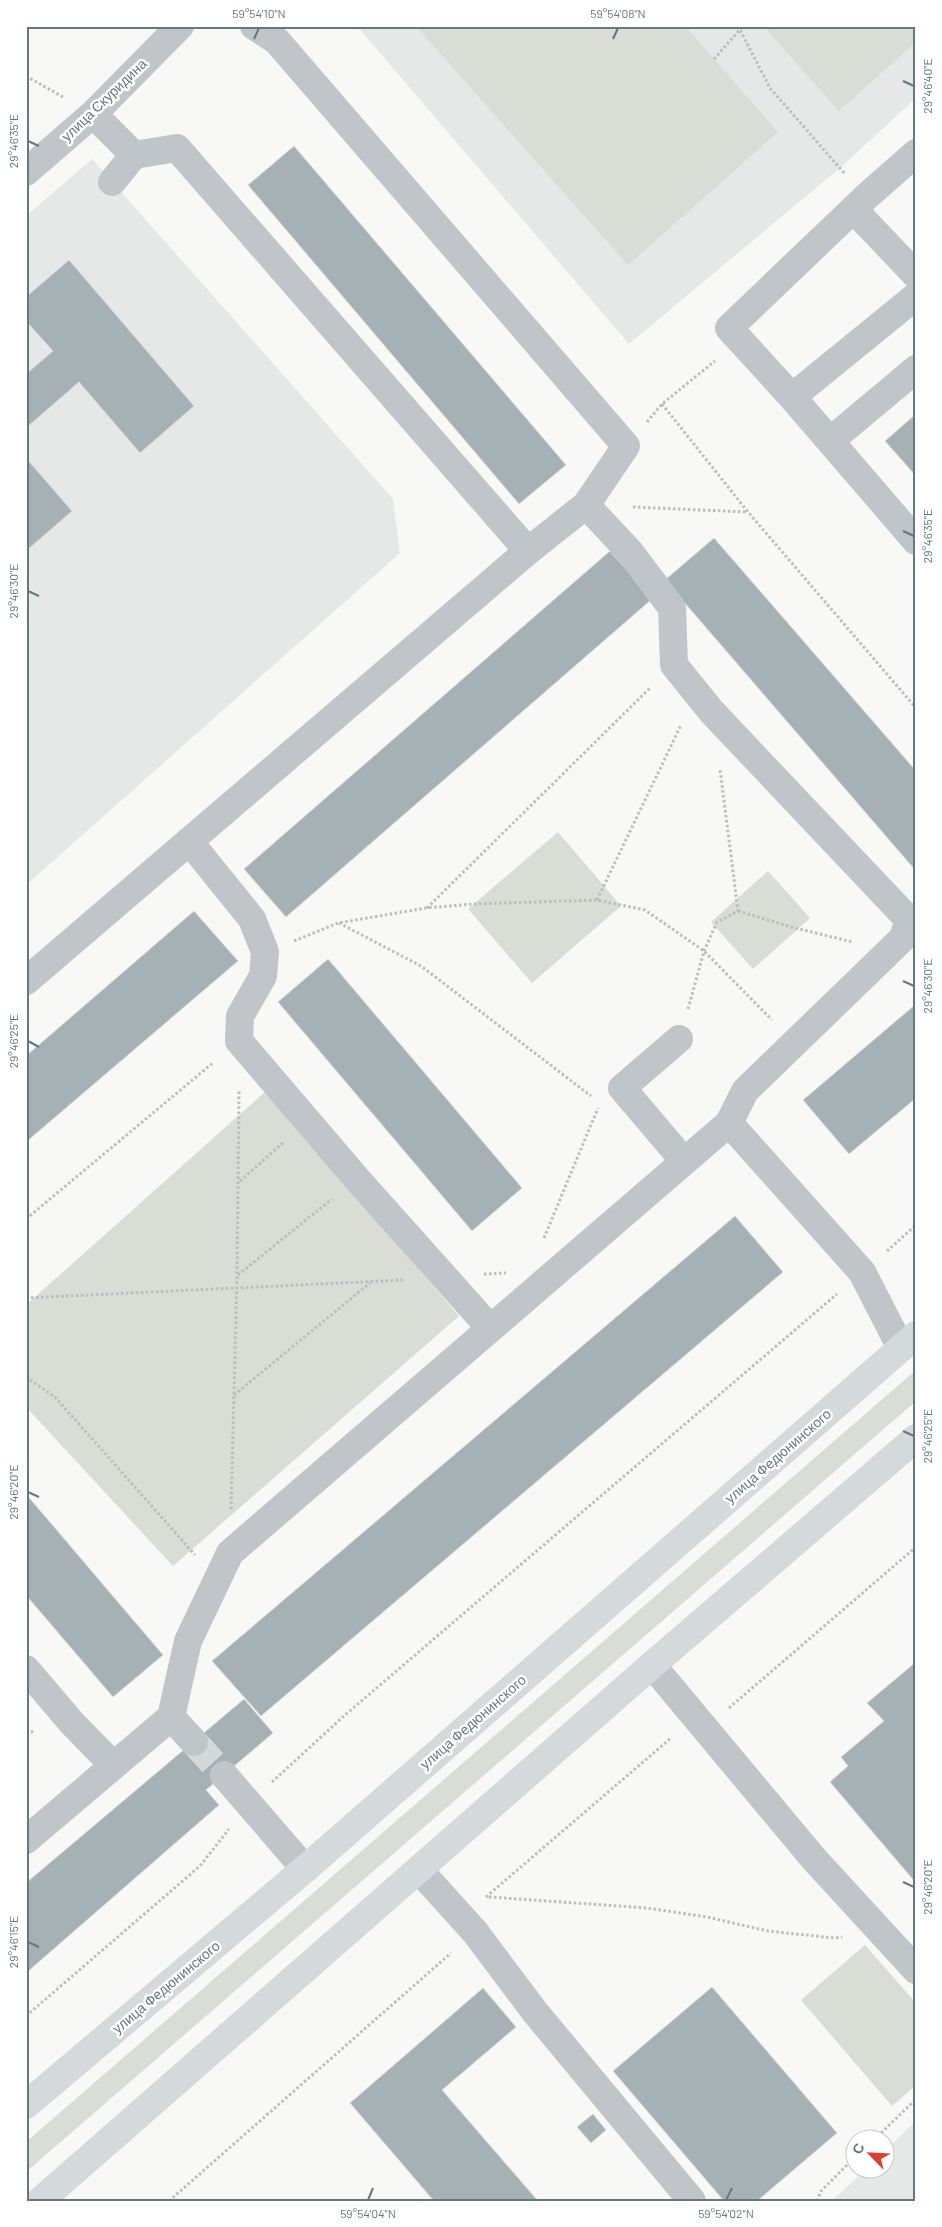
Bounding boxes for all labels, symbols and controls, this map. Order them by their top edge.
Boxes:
text: 59°54'10"N [232,6,286,20]
text: 59°54'08"N [590,6,646,20]
street label: улица Скуридина [58,55,150,145]
text: 29°46'40"E [920,58,934,114]
text: 29°46'35"E [6,114,20,168]
text: 29°46'35"E [920,509,934,563]
text: 29°46'30"E [6,563,20,619]
text: 29°46'30"E [920,958,934,1014]
text: 29°46'25"E [6,1014,20,1068]
street label: улица Федюнинского [721,1405,834,1506]
text: 29°46'25"E [920,1409,934,1463]
text: 29°46'20"E [6,1464,20,1520]
street label: улица Федюнинского [416,1671,529,1772]
text: 29°46'20"E [920,1859,934,1915]
text: 29°46'15"E [6,1916,20,1968]
street label: улица Федюнинского [109,1937,223,2037]
north arrow [844,2130,894,2180]
text: С [848,2140,867,2157]
text: 59°54'04"N [340,2206,396,2220]
text: 59°54'02"N [698,2206,754,2220]

